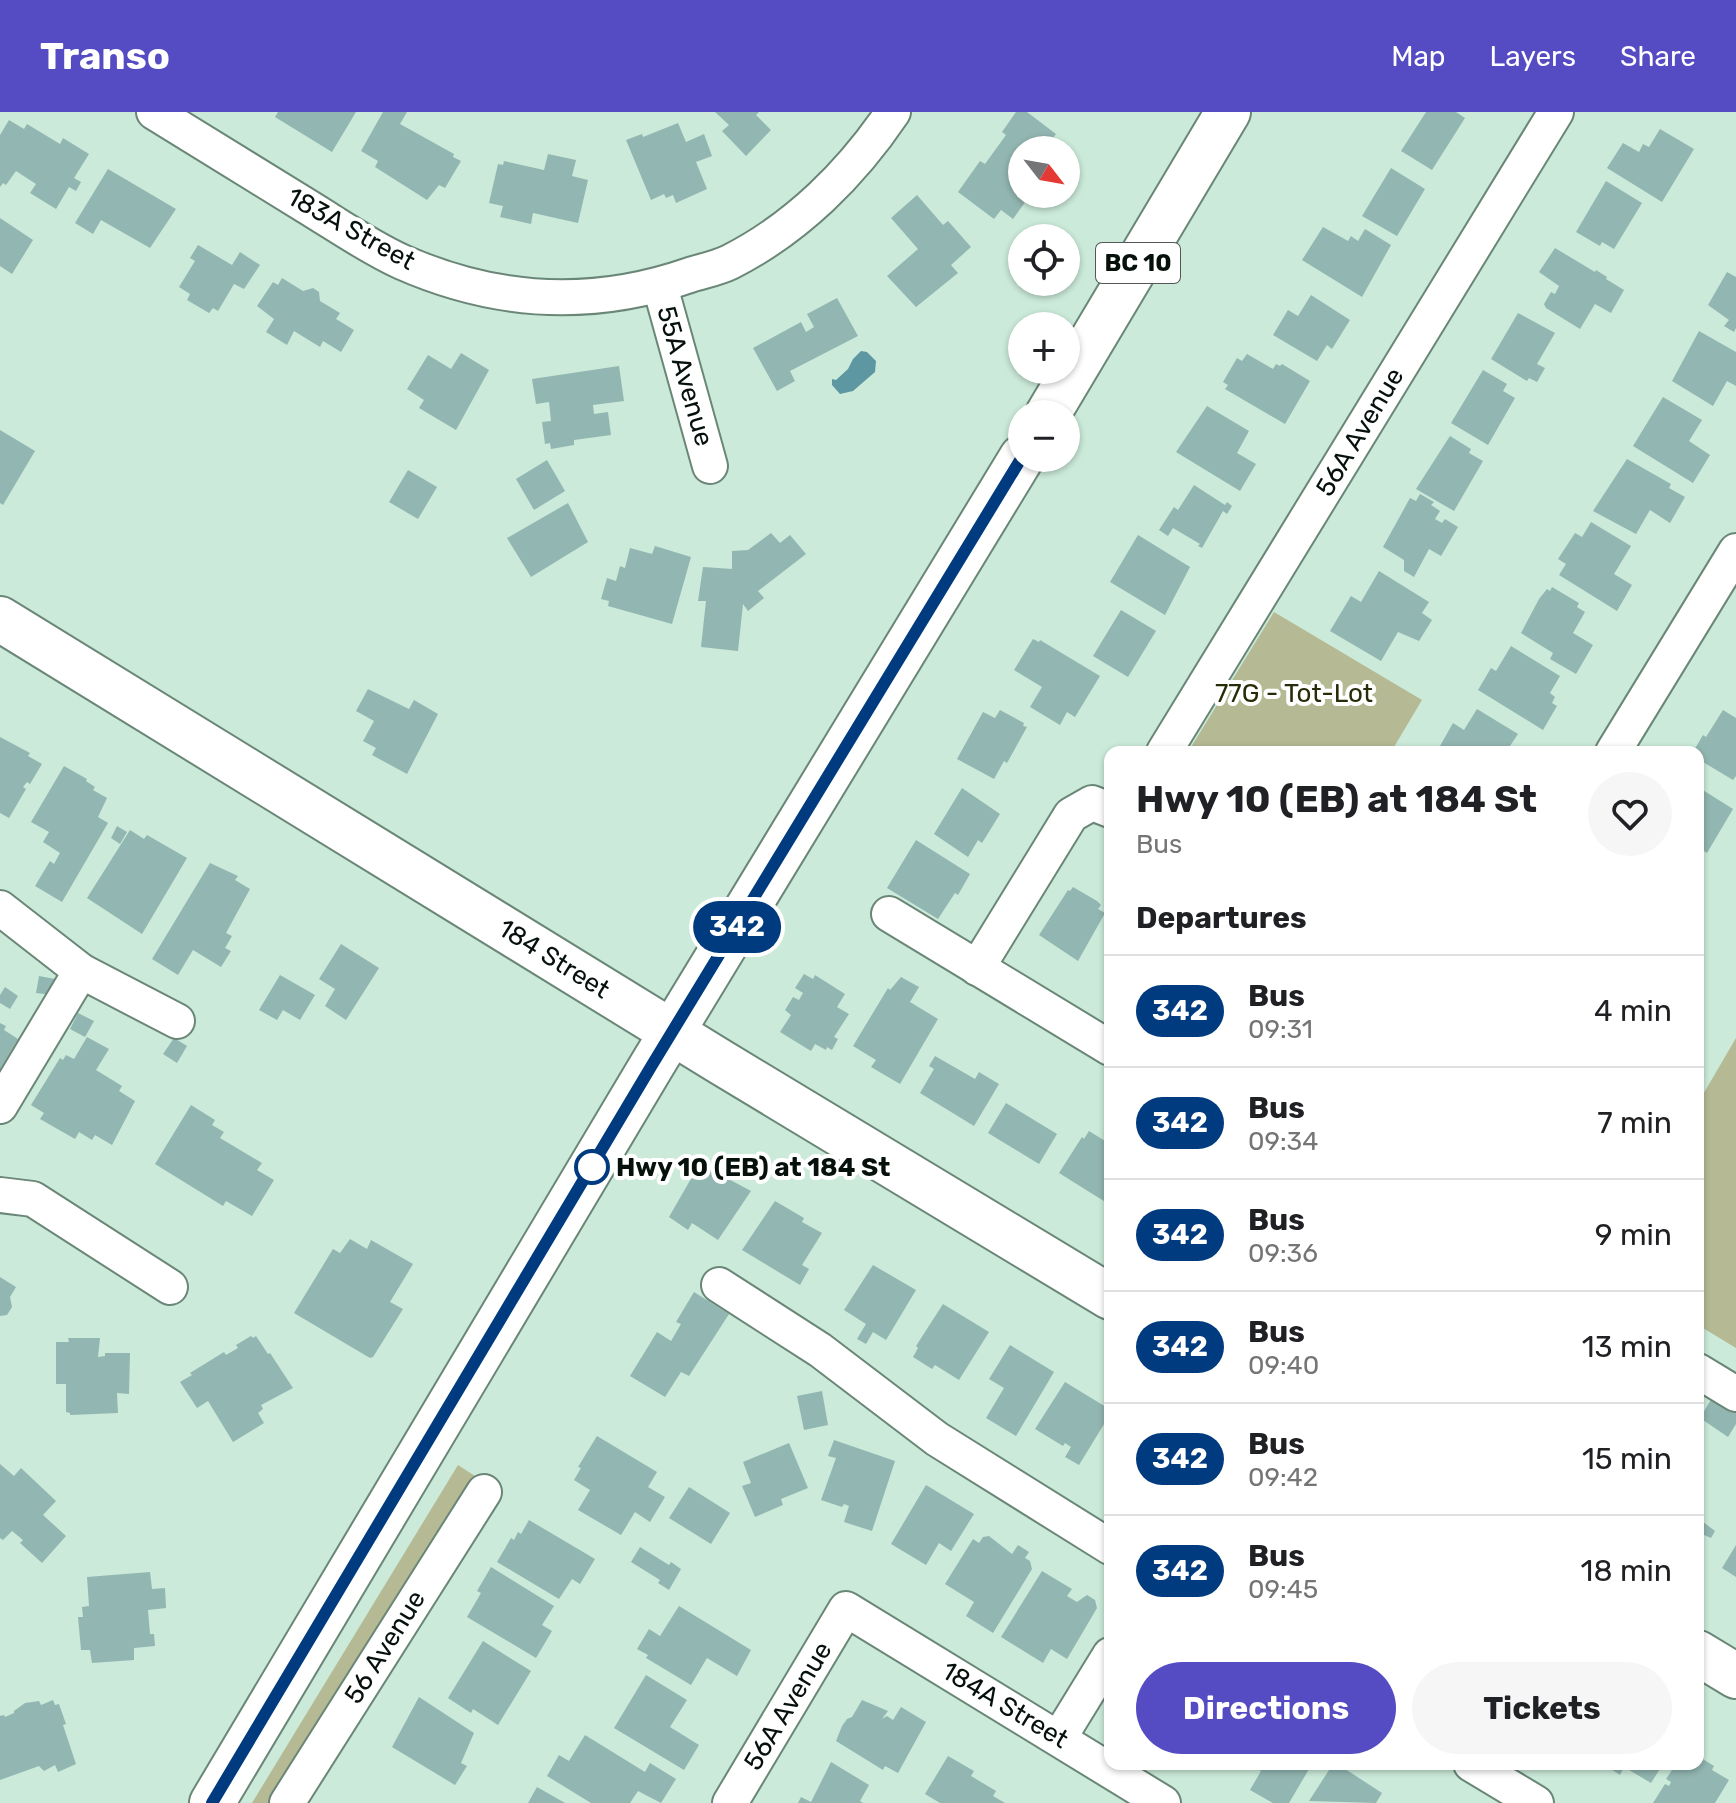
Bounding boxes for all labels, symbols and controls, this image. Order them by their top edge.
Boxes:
text: Transo [40,33,170,79]
text: Map [1391,40,1446,73]
text: Layers [1490,40,1576,73]
text: Share [1620,40,1696,73]
north arrow [1008,136,1080,208]
map controls [1008,136,1080,472]
street label: 183A Street [282,181,420,277]
button: locate [1008,224,1080,296]
road number: BC 10 [1096,243,1180,283]
street label: 55A Avenue [650,302,720,450]
button: + [1008,312,1080,384]
street label: 56A Avenue [1309,362,1411,502]
button: − [1008,400,1080,472]
park label: 77G - Tot-Lot [1215,678,1373,709]
button: heart [1588,772,1672,856]
text: Hwy 10 (EB) at 184 St [1136,776,1537,822]
text: Bus [1136,829,1182,860]
text: Departures [1136,900,1307,936]
line badge: 342 [691,901,783,953]
text: 342 [709,910,765,943]
street label: 184 Street [493,913,615,1005]
text: Bus [1248,978,1305,1014]
text: 4 min [1594,993,1672,1029]
text: 342 [1152,994,1208,1027]
text: 09:31 [1248,1014,1313,1045]
text: Bus [1248,1090,1305,1126]
text: 7 min [1597,1105,1672,1141]
text: 342 [1152,1106,1208,1139]
text: 09:34 [1248,1126,1318,1157]
marker: Hwy 10 (EB) at 184 St [575,1150,609,1184]
place label: Hwy 10 (EB) at 184 St [616,1152,890,1183]
text: Bus [1248,1202,1305,1238]
text: 9 min [1595,1217,1672,1253]
text: 342 [1152,1218,1208,1251]
text: 09:36 [1248,1238,1318,1269]
text: Bus [1248,1314,1305,1350]
text: 13 min [1582,1329,1672,1365]
text: 342 [1152,1330,1208,1363]
text: 09:40 [1248,1350,1319,1381]
text: Bus [1248,1426,1305,1462]
text: 15 min [1582,1441,1672,1477]
text: 342 [1152,1442,1208,1475]
text: 09:42 [1248,1462,1318,1493]
text: Bus [1248,1538,1305,1574]
text: 18 min [1581,1553,1672,1589]
text: 342 [1152,1554,1208,1587]
text: 09:45 [1248,1574,1318,1605]
street label: 56 Avenue [338,1585,432,1709]
street label: 56A Avenue [737,1636,839,1776]
street label: 184A Street [936,1655,1074,1755]
button: Directions [1136,1662,1396,1754]
button: Tickets [1412,1662,1672,1754]

